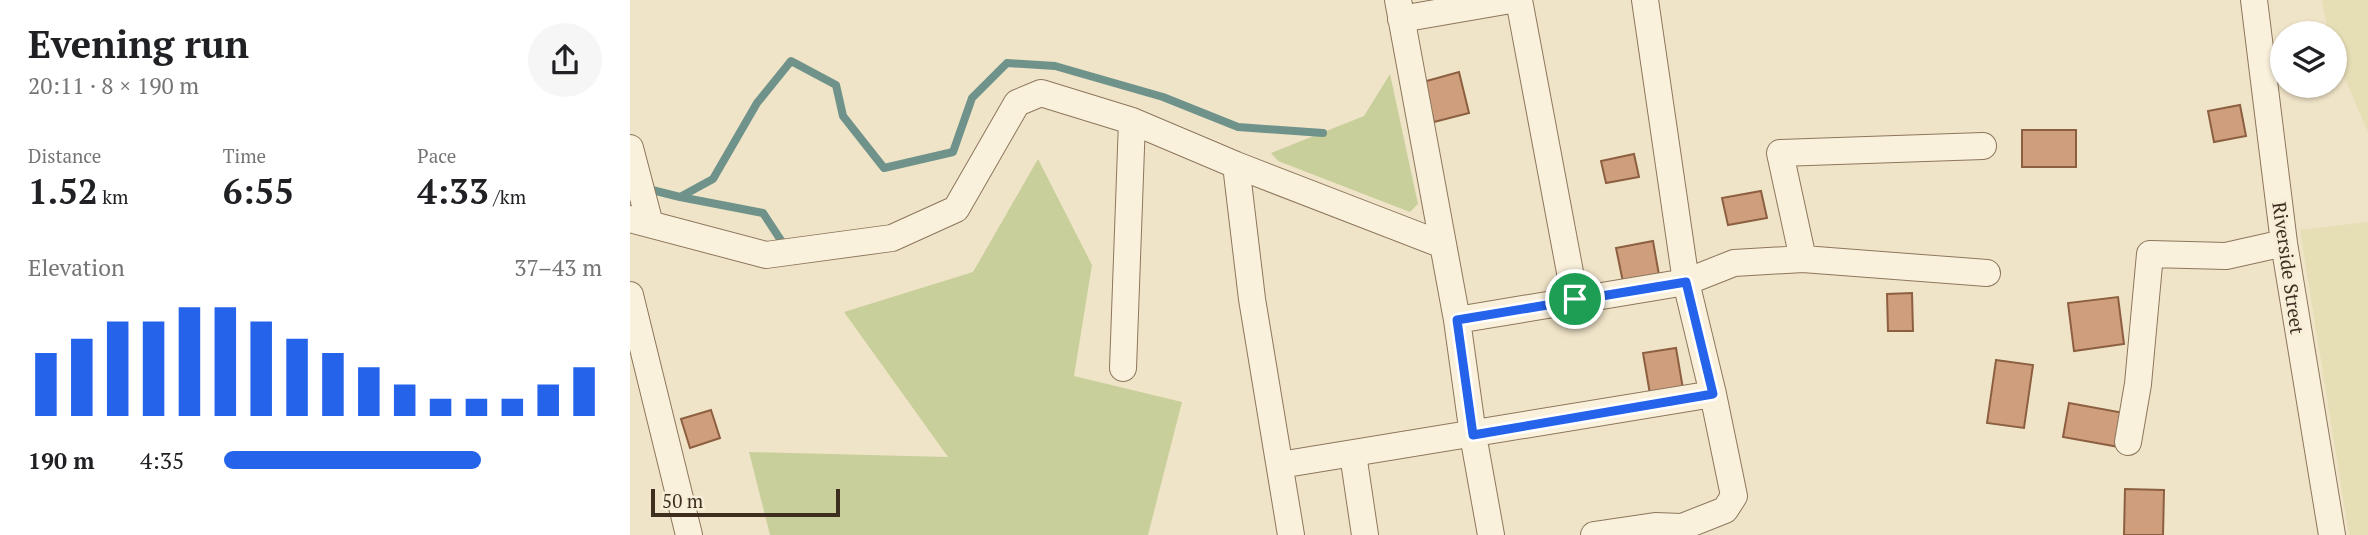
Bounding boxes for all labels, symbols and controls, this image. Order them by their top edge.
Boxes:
text: Evening run [28,19,249,69]
map controls [2270,21,2347,98]
button: layers [2270,21,2347,98]
button: share [528,23,602,97]
text: 20:11 · 8 × 190 m [28,70,199,101]
text: Distance [28,143,101,168]
text: Time [223,143,266,168]
text: Pace [417,143,456,168]
text: 1.52 [28,168,98,214]
text: 6:55 [223,168,294,214]
text: 4:33 [417,168,489,214]
text: km [98,184,129,209]
text: /km [489,184,526,209]
street label: Riverside Street [2267,200,2311,336]
text: Elevation [28,252,125,283]
text: 37–43 m [514,252,602,283]
pin [1545,269,1605,329]
icon: arrive [1556,280,1594,318]
text: 190 m [28,445,94,476]
text: 4:35 [140,445,184,476]
scale bar [651,486,840,518]
text: 50 m [662,488,703,513]

